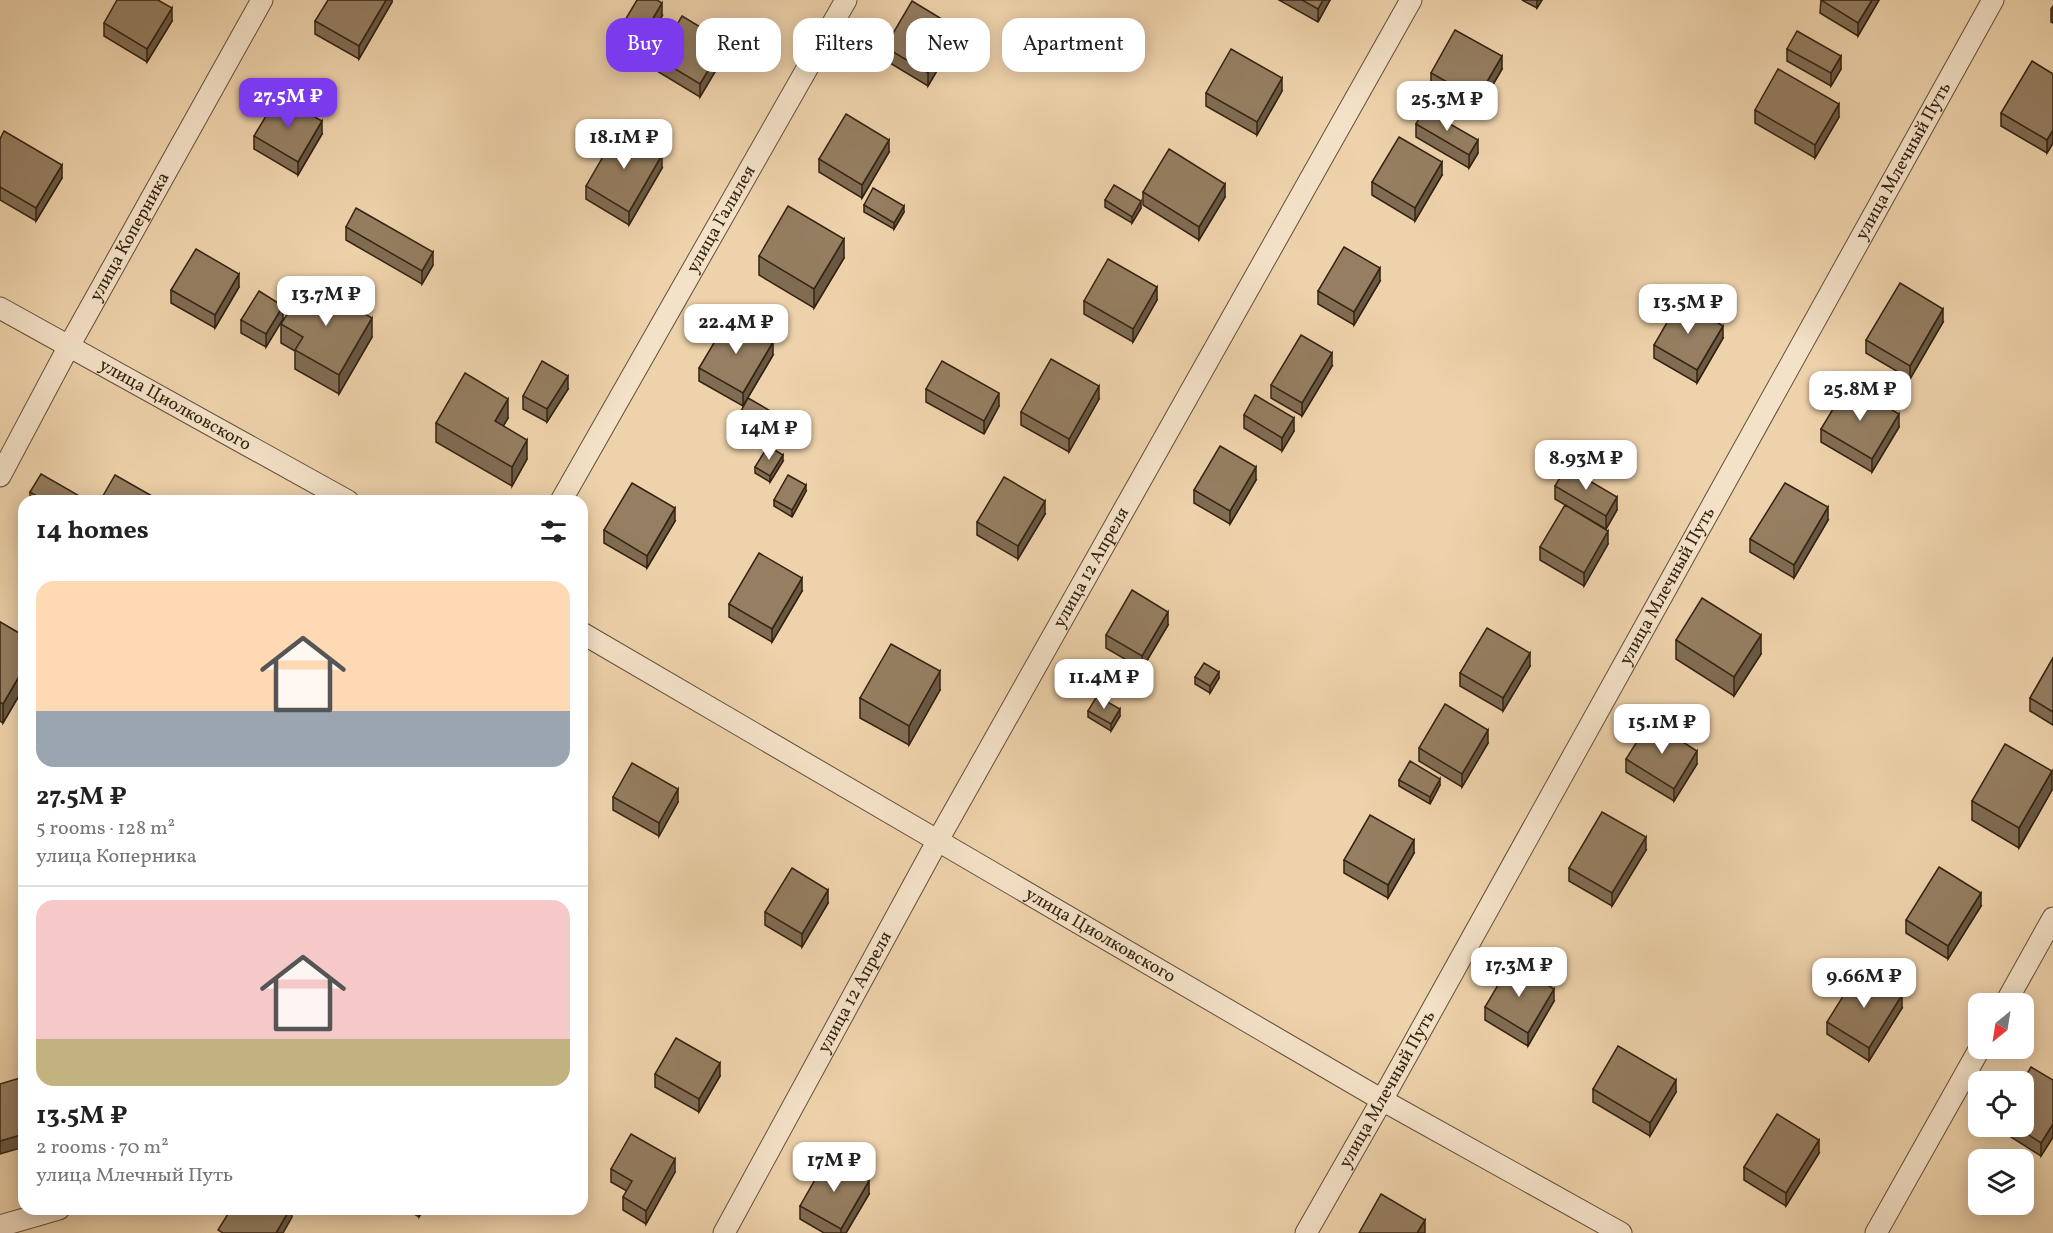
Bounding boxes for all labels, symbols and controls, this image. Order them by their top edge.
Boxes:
chip: Buy [606,18,684,72]
chip: Rent [696,18,781,72]
chip: Filters [793,18,894,72]
chip: New [906,18,990,72]
chip: Apartment [1002,18,1145,72]
pin: 27.5M ₽ [233,78,343,129]
street label: улица Млечный Путь [1849,78,1957,245]
pin: 25.3M ₽ [1392,81,1502,132]
text: 27.5M ₽ [253,83,323,111]
text: 25.3M ₽ [1411,86,1483,114]
pin: 18.1M ₽ [569,119,679,170]
text: 18.1M ₽ [589,124,659,152]
street label: улица Галилея [681,161,762,278]
street label: улица Коперника [84,168,176,306]
pin: 13.7M ₽ [271,276,381,327]
text: 13.7M ₽ [291,281,361,309]
pin: 13.5M ₽ [1633,284,1743,335]
text: 13.5M ₽ [1653,289,1723,317]
pin: 22.4M ₽ [681,304,791,355]
text: 22.4M ₽ [698,309,774,337]
street label: улица Циолковского [94,353,256,457]
pin: 25.8M ₽ [1805,371,1915,422]
text: 25.8M ₽ [1823,376,1897,404]
pin: 14M ₽ [727,410,811,461]
text: 14M ₽ [740,415,798,443]
pin: 8.93M ₽ [1531,440,1641,491]
text: 8.93M ₽ [1549,445,1623,473]
street label: улица Млечный Путь [1613,502,1721,670]
street label: улица 12 Апреля [1047,503,1135,633]
text: 14 homes [36,513,149,549]
icon: filters [537,515,570,548]
icon: home [249,620,357,728]
pin: 11.4M ₽ [1049,659,1159,710]
text: 11.4M ₽ [1069,664,1139,692]
pin: 15.1M ₽ [1607,704,1717,755]
text: 15.1M ₽ [1628,709,1696,737]
text: 27.5M ₽ [36,779,127,815]
text: 5 rooms · 128 m² [36,815,175,843]
text: улица Коперника [36,843,197,871]
street label: улица Циолковского [1020,882,1180,989]
street label: улица 12 Апреля [812,927,898,1058]
icon: home [249,939,357,1047]
pin: 17.3M ₽ [1464,947,1574,998]
text: 17.3M ₽ [1485,952,1553,980]
pin: 9.66M ₽ [1809,958,1919,1009]
text: 9.66M ₽ [1826,963,1902,991]
north arrow [1968,993,2034,1059]
map controls [1968,993,2034,1215]
street label: улица Млечный Путь [1333,1006,1442,1173]
button: locate [1968,1071,2034,1137]
text: 13.5M ₽ [36,1098,128,1134]
text: 2 rooms · 70 m² [36,1134,169,1162]
pin: 17M ₽ [792,1142,876,1193]
text: 17M ₽ [807,1147,861,1175]
button: layers [1968,1149,2034,1215]
text: улица Млечный Путь [36,1162,233,1190]

